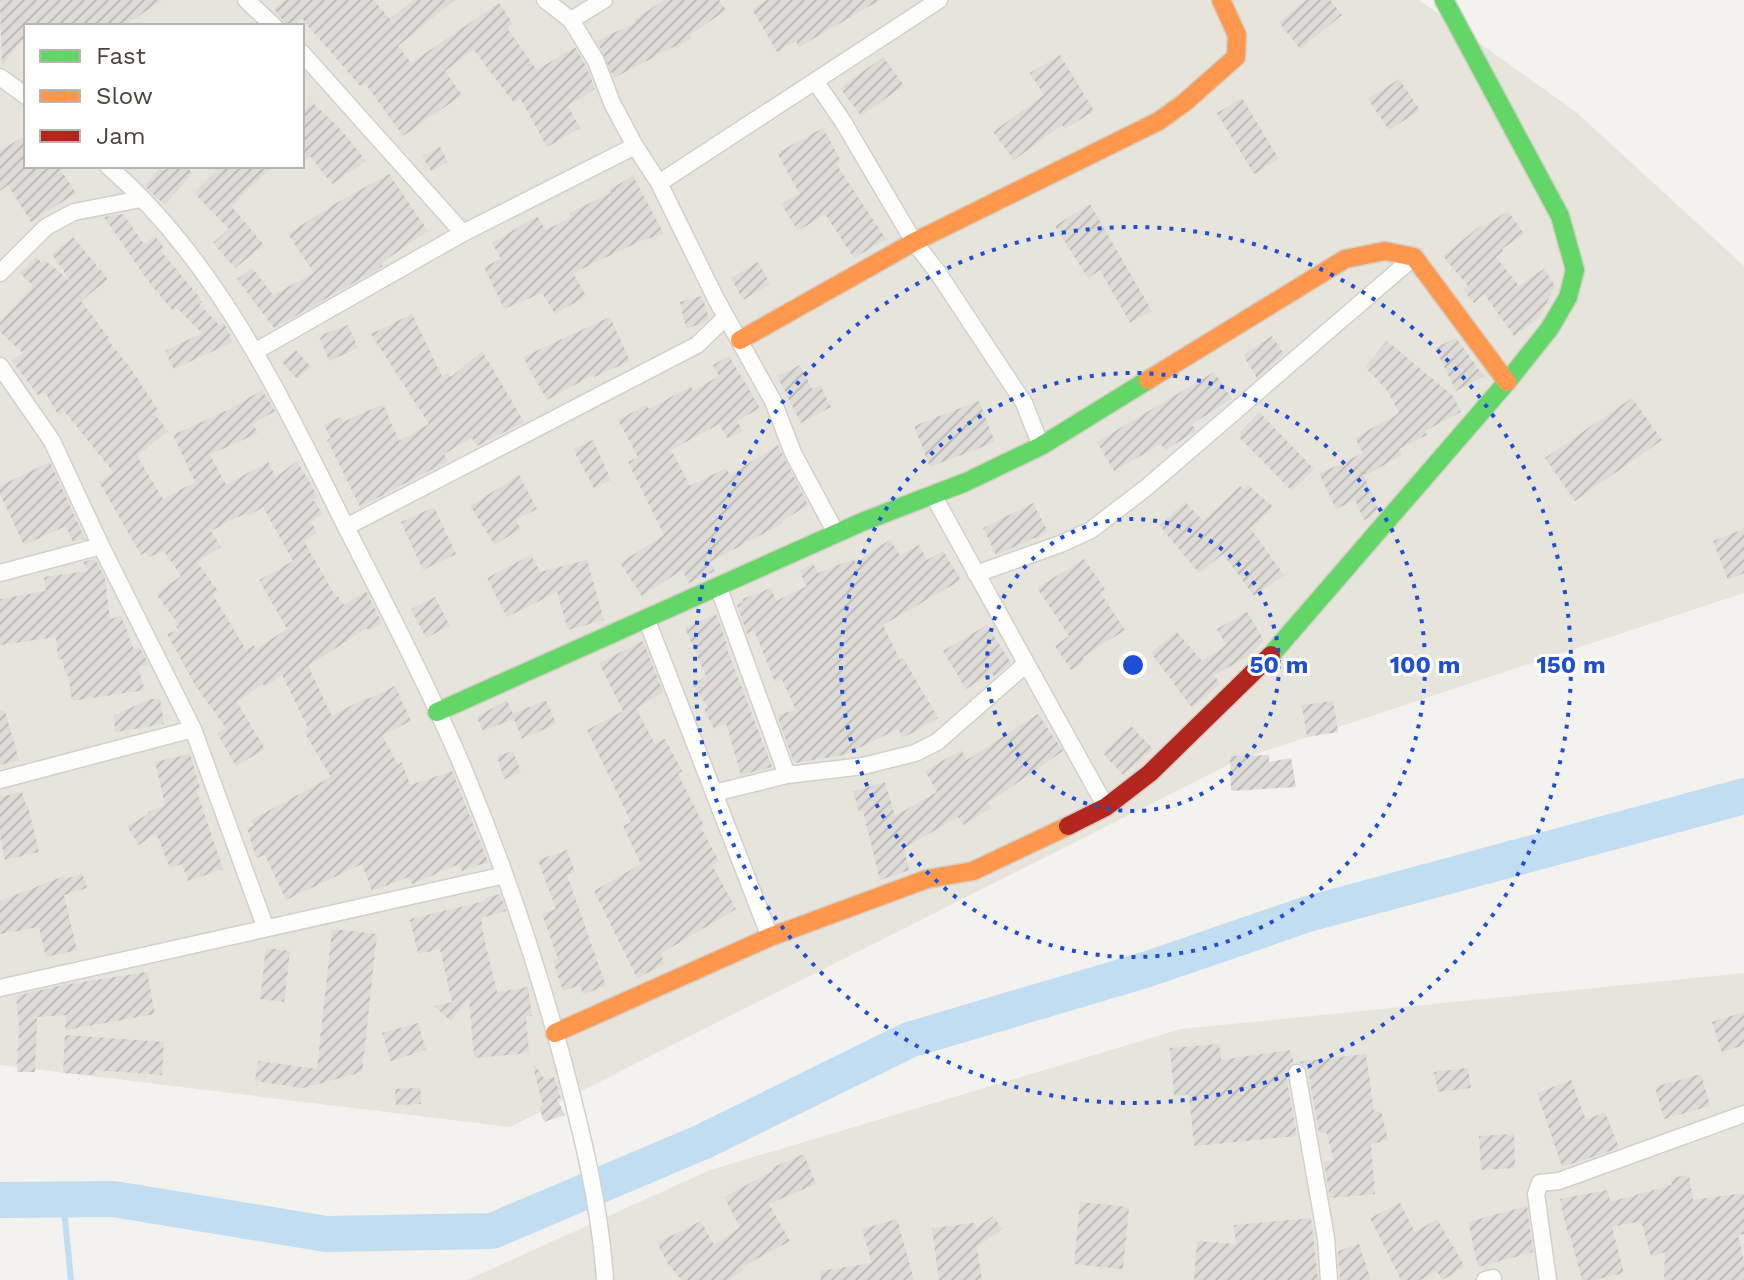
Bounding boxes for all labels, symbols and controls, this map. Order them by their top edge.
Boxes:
legend [24,24,304,168]
text: Fast [96,42,146,70]
text: Slow [96,82,153,110]
text: Jam [96,122,146,150]
centre of rings [1119,651,1147,679]
text: 50 m [1250,651,1308,679]
text: 100 m [1390,651,1460,679]
text: 150 m [1536,651,1606,679]

